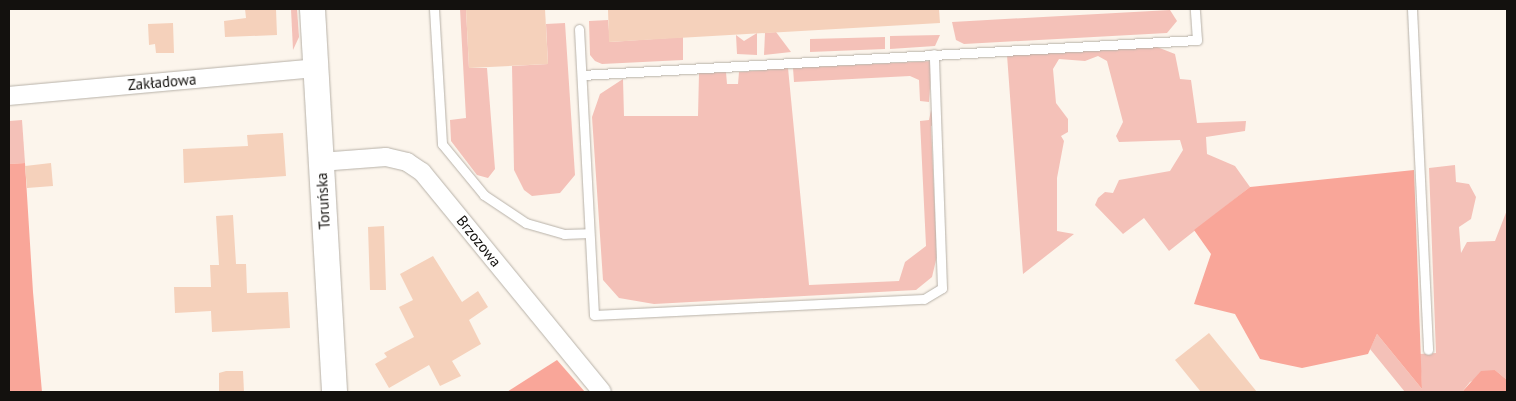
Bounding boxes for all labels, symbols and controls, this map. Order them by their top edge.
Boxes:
street label: Zakładowa [127,70,197,94]
street label: Toruńska [313,172,333,230]
street label: Brzozowa [453,212,505,270]

